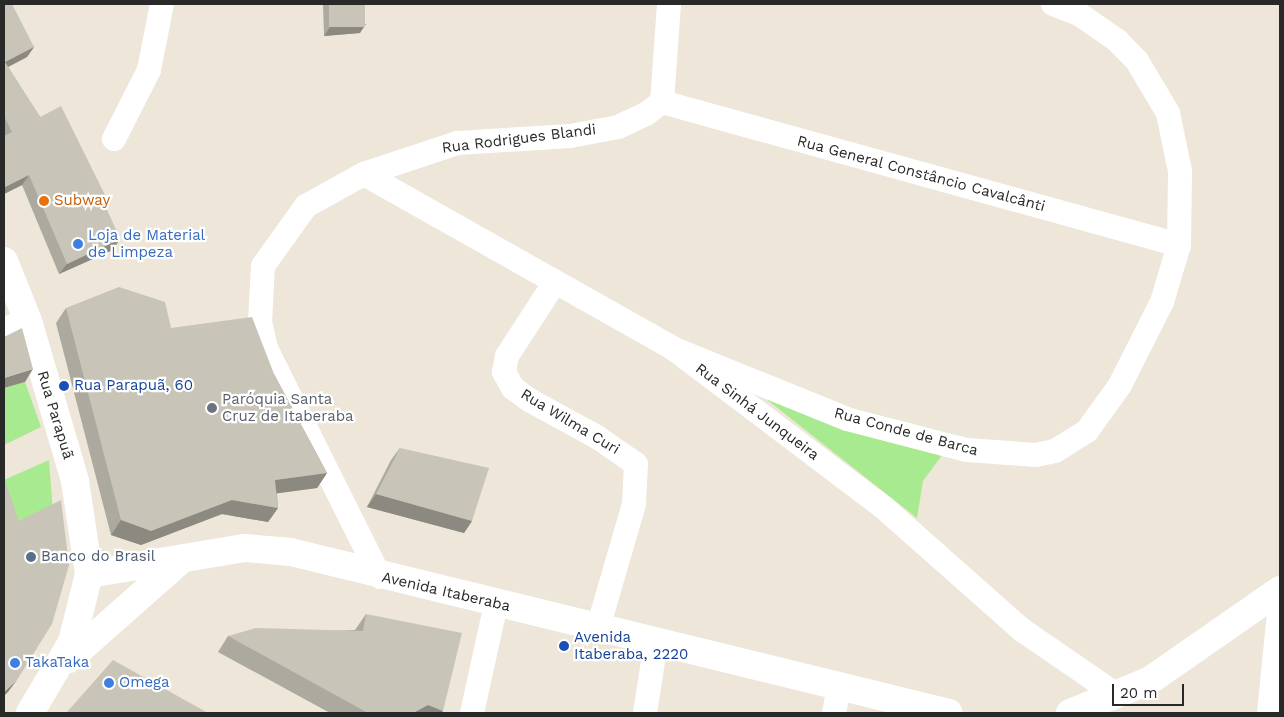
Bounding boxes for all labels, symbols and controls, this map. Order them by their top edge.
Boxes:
street label: Rua Rodrigues Blandi [441,121,597,157]
street label: Rua General Constâncio Cavalcânti [795,132,1047,216]
place label: Subway [54,192,110,210]
marker: Subway [38,195,50,207]
place label: Loja de Material de Limpeza [88,226,206,261]
marker: Loja de Material de Limpeza [72,238,84,250]
street label: Rua Sinhá Junqueira [691,359,823,465]
street label: Rua Parapuã [33,368,77,462]
place label: Rua Parapuã, 60 [74,377,193,395]
marker: Rua Parapuã, 60 [58,380,70,392]
street label: Rua Wilma Curi [517,385,623,459]
place label: Paróquia Santa Cruz de Itaberaba [222,390,354,425]
marker: Paróquia Santa Cruz de Itaberaba [206,402,218,414]
street label: Rua Conde de Barca [832,404,980,460]
place label: Banco do Brasil [41,548,155,566]
marker: Banco do Brasil [25,551,37,563]
street label: Avenida Itaberaba [380,568,512,616]
place label: Avenida Itaberaba, 2220 [574,628,688,663]
marker: Avenida Itaberaba, 2220 [558,640,570,652]
place label: TakaTaka [25,654,89,672]
marker: TakaTaka [9,657,21,669]
place label: Omega [119,674,170,692]
scale bar [1114,674,1186,706]
marker: Omega [103,677,115,689]
text: 20 m [1120,684,1158,702]

